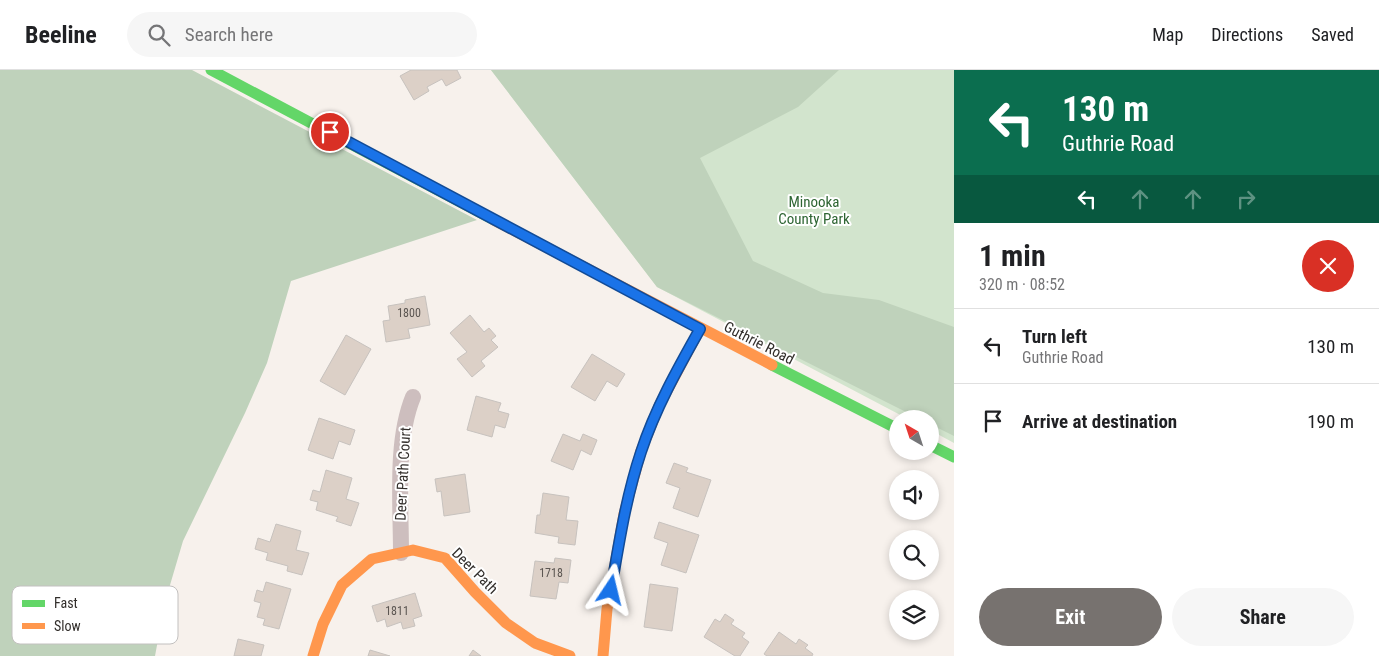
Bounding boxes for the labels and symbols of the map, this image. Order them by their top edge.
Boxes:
pin [309,111,351,153]
park label: Minooka County Park [778,193,850,228]
house number: 1800 [397,306,421,320]
street label: Guthrie Road [721,318,797,368]
north arrow [889,410,939,460]
street label: Deer Path Court [392,427,414,521]
street label: Deer Path [448,544,502,598]
position arrow [584,563,636,615]
house number: 1718 [539,566,563,580]
legend [12,586,178,644]
text: Fast [54,595,78,611]
house number: 1811 [385,604,409,618]
text: Slow [54,618,81,634]

